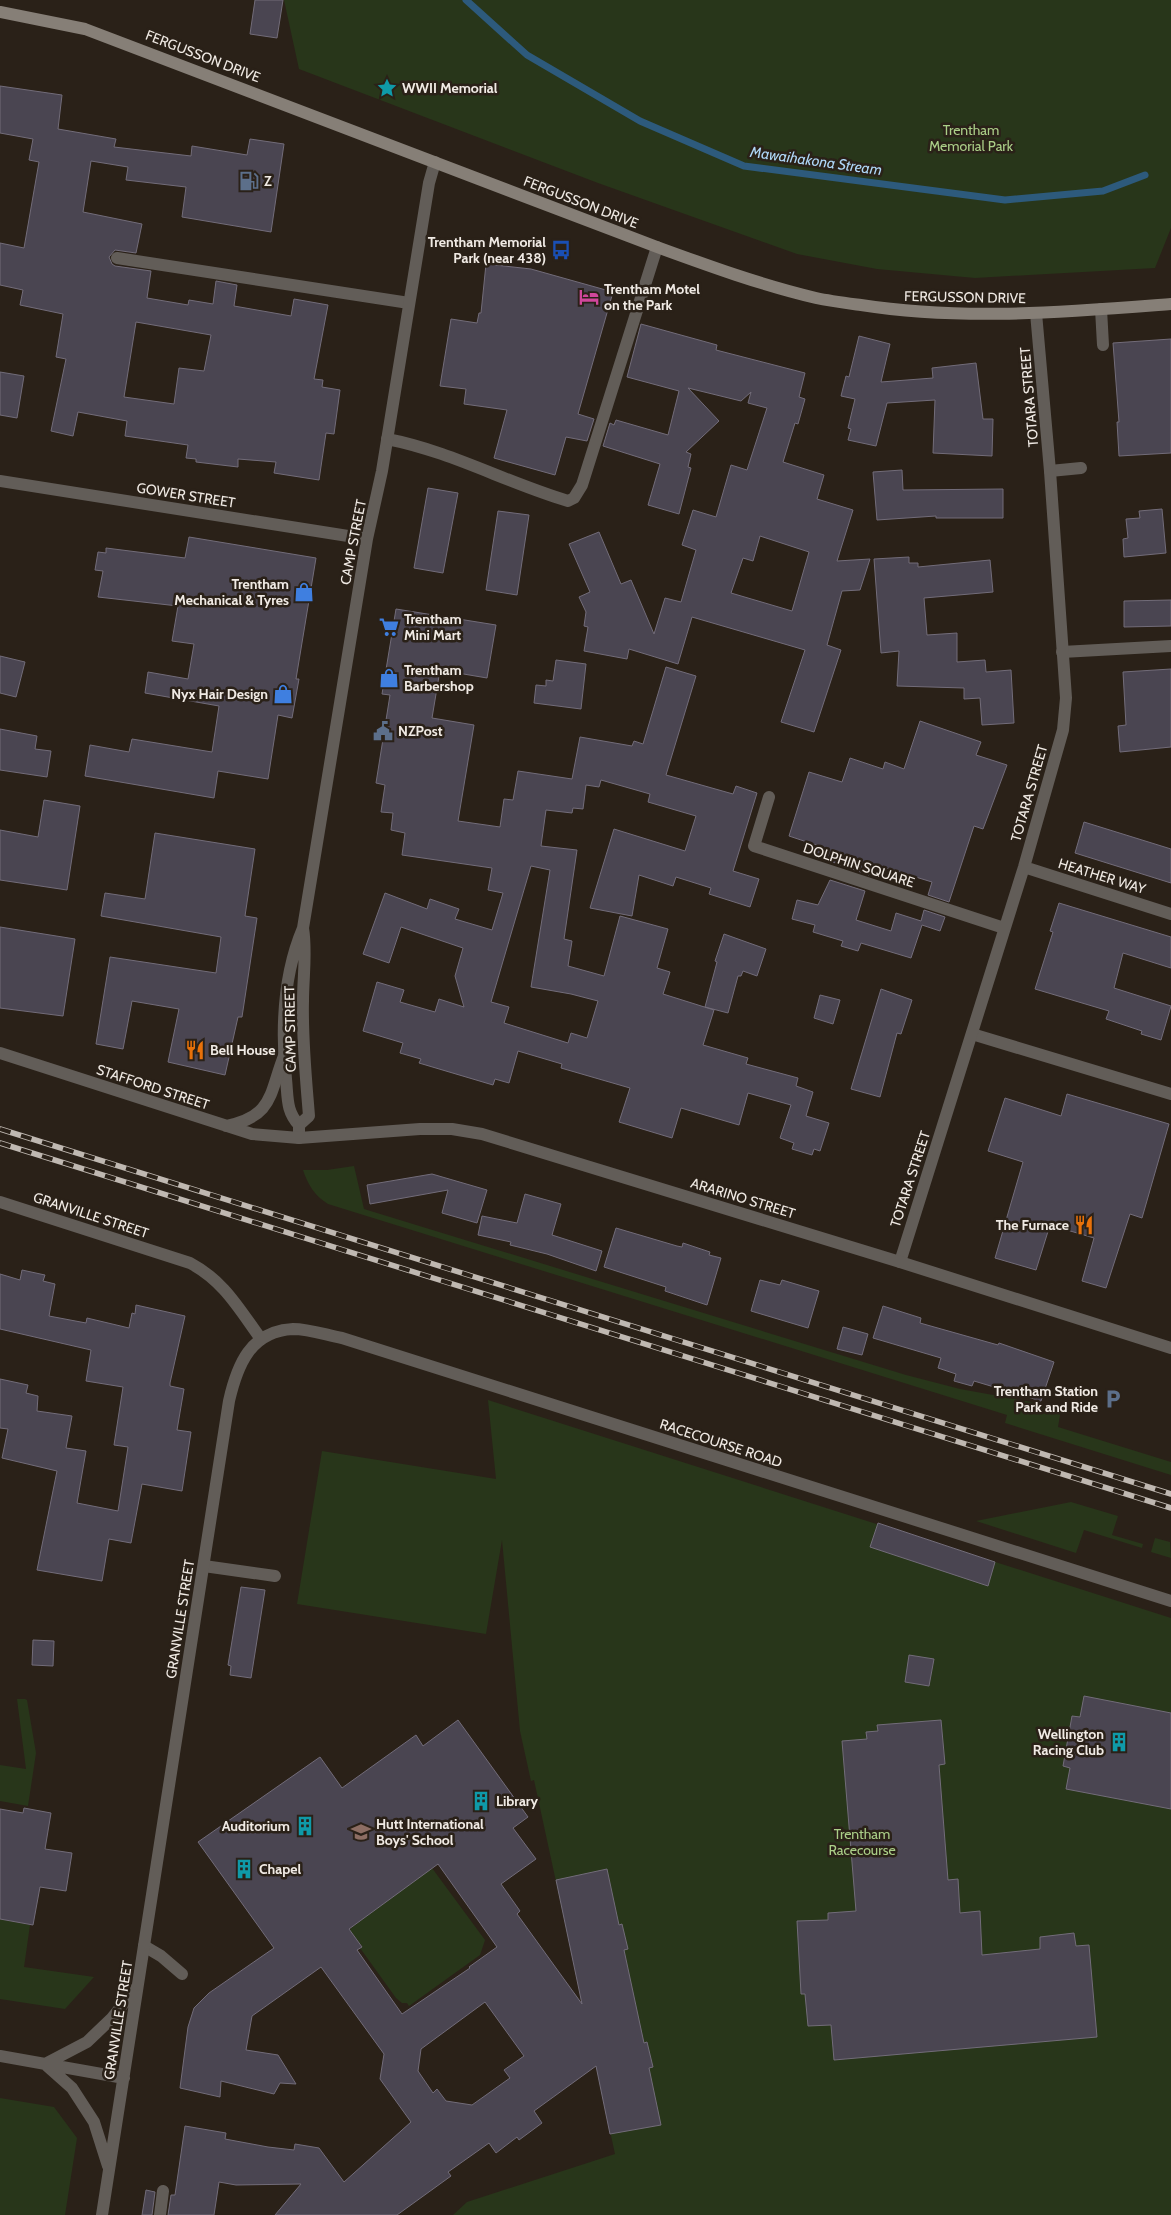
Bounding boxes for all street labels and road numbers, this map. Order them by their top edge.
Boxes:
street label: FERGUSSON DRIVE [143,26,263,86]
street label: FERGUSSON DRIVE [521,172,641,232]
street label: FERGUSSON DRIVE [904,287,1026,307]
street label: TOTARA STREET [1016,346,1042,448]
street label: GOWER STREET [135,478,237,512]
street label: CAMP STREET [336,497,370,586]
street label: TOTARA STREET [1007,742,1052,844]
street label: DOLPHIN SQUARE [801,838,917,892]
street label: HEATHER WAY [1056,854,1149,898]
street label: CAMP STREET [280,985,300,1073]
street label: STAFFORD STREET [94,1060,212,1114]
street label: TOTARA STREET [886,1128,934,1229]
street label: ARARINO STREET [688,1174,798,1223]
street label: GRANVILLE STREET [31,1188,152,1242]
street label: RACECOURSE ROAD [657,1415,785,1471]
street label: GRANVILLE STREET [162,1558,198,1680]
street label: GRANVILLE STREET [100,1959,136,2081]

